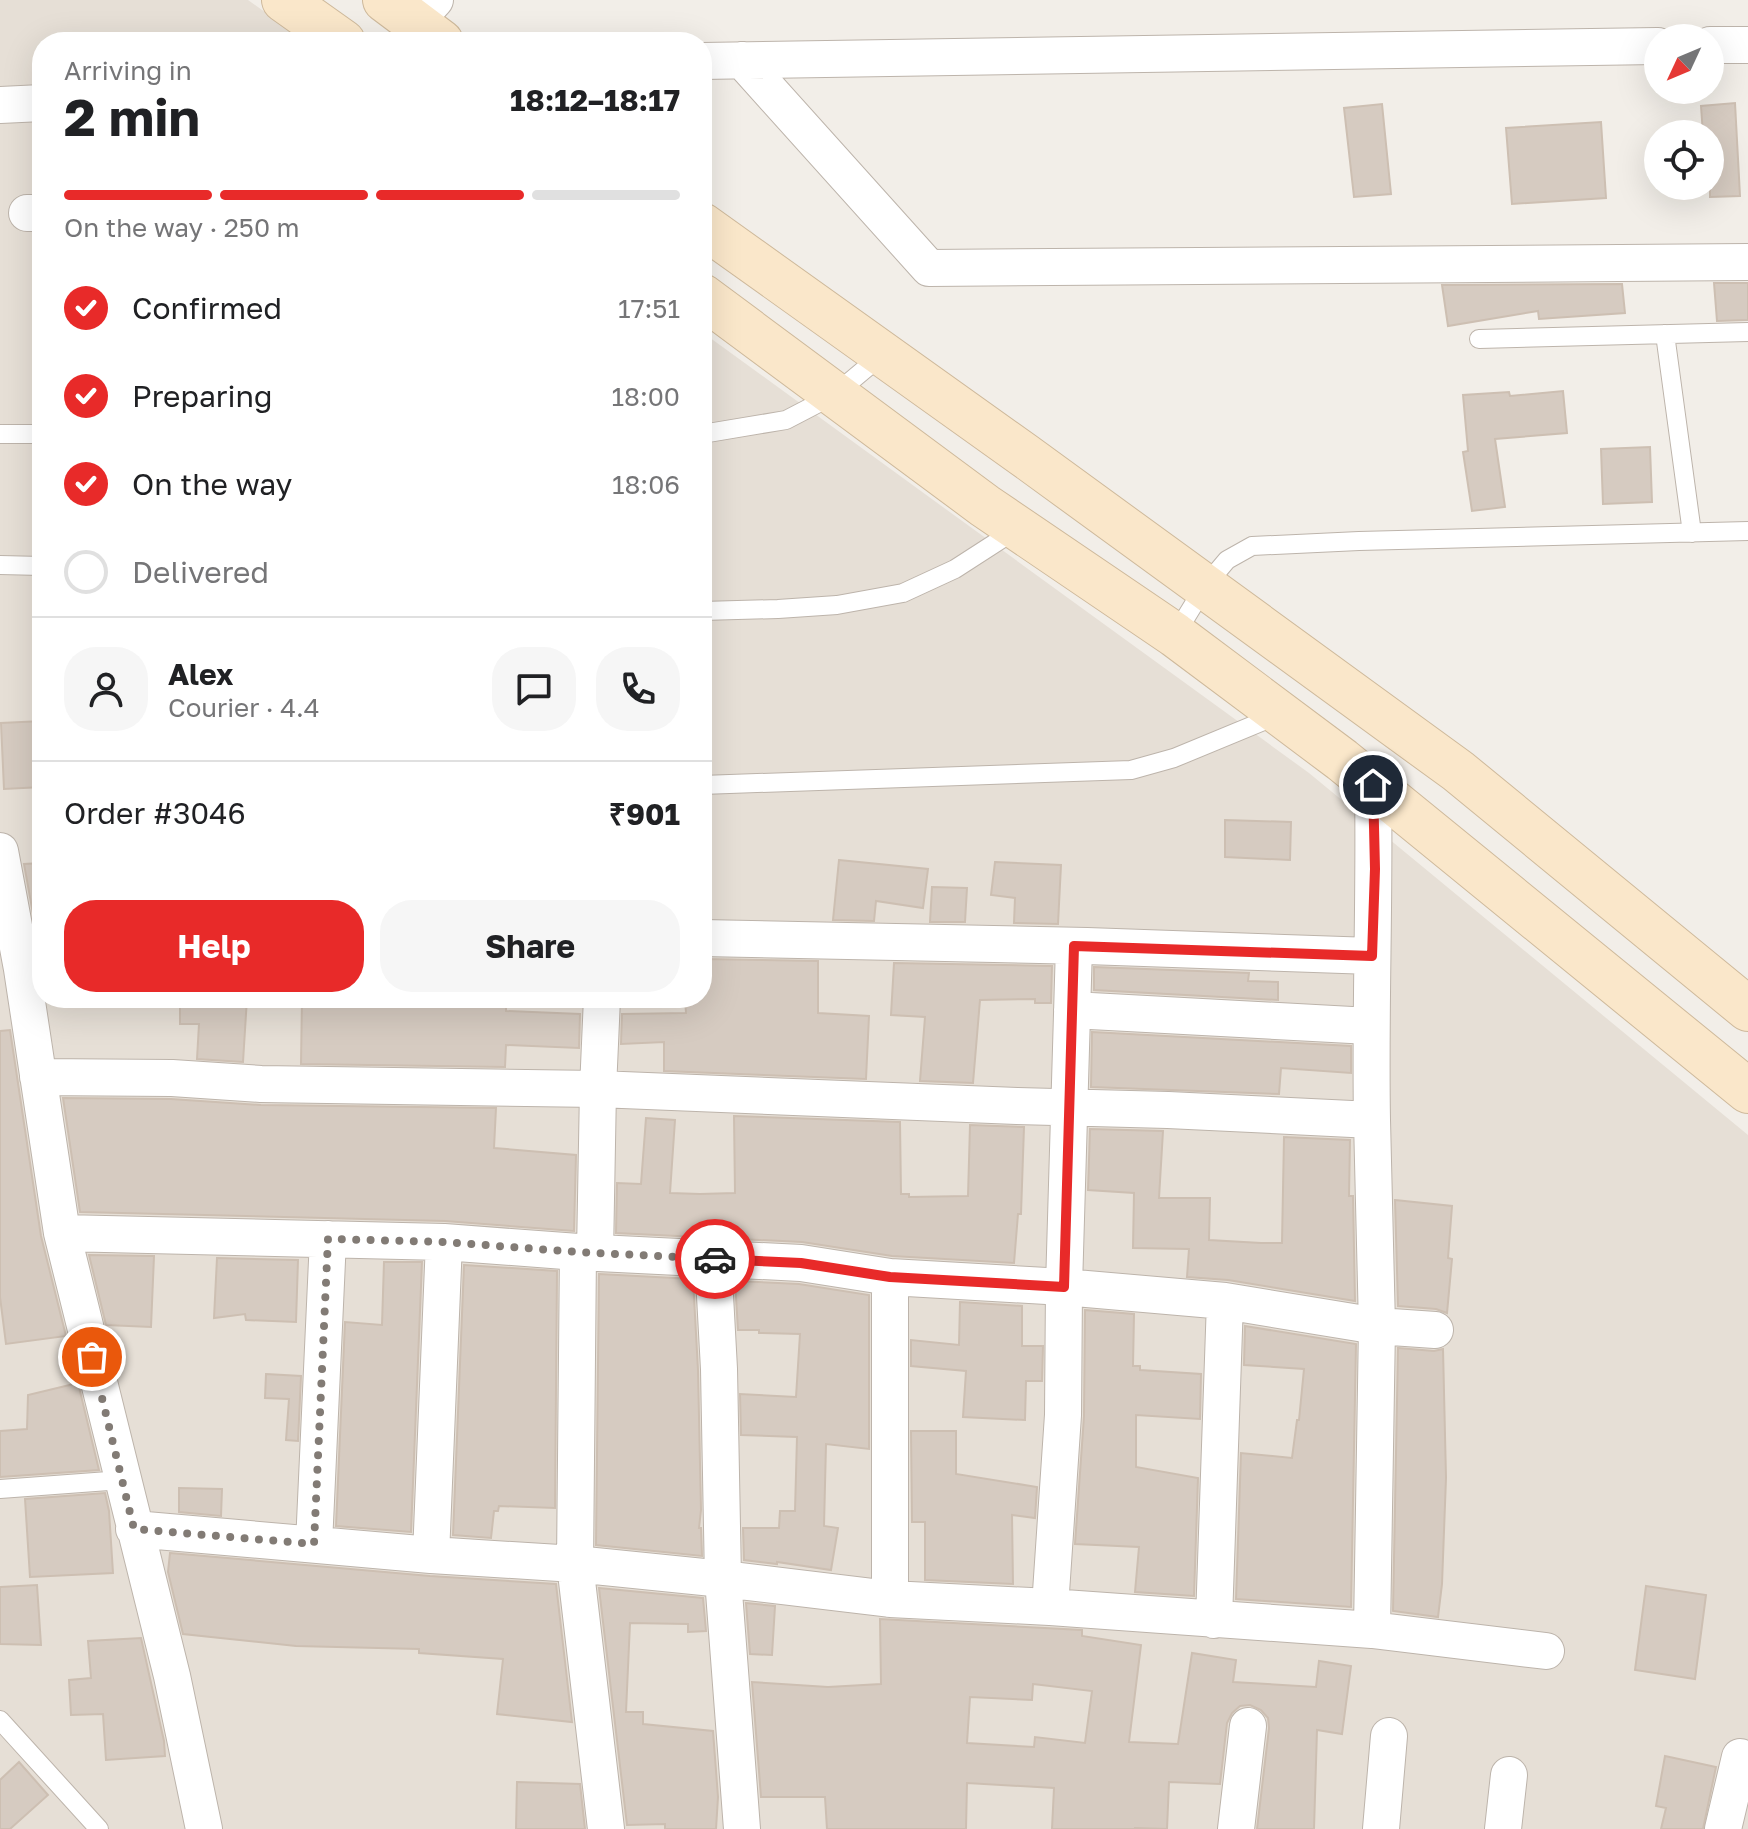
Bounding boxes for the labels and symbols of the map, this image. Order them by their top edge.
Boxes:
north arrow [1644,24,1724,104]
pin [1339,751,1407,819]
courier [675,1219,755,1299]
pin [58,1323,126,1391]

